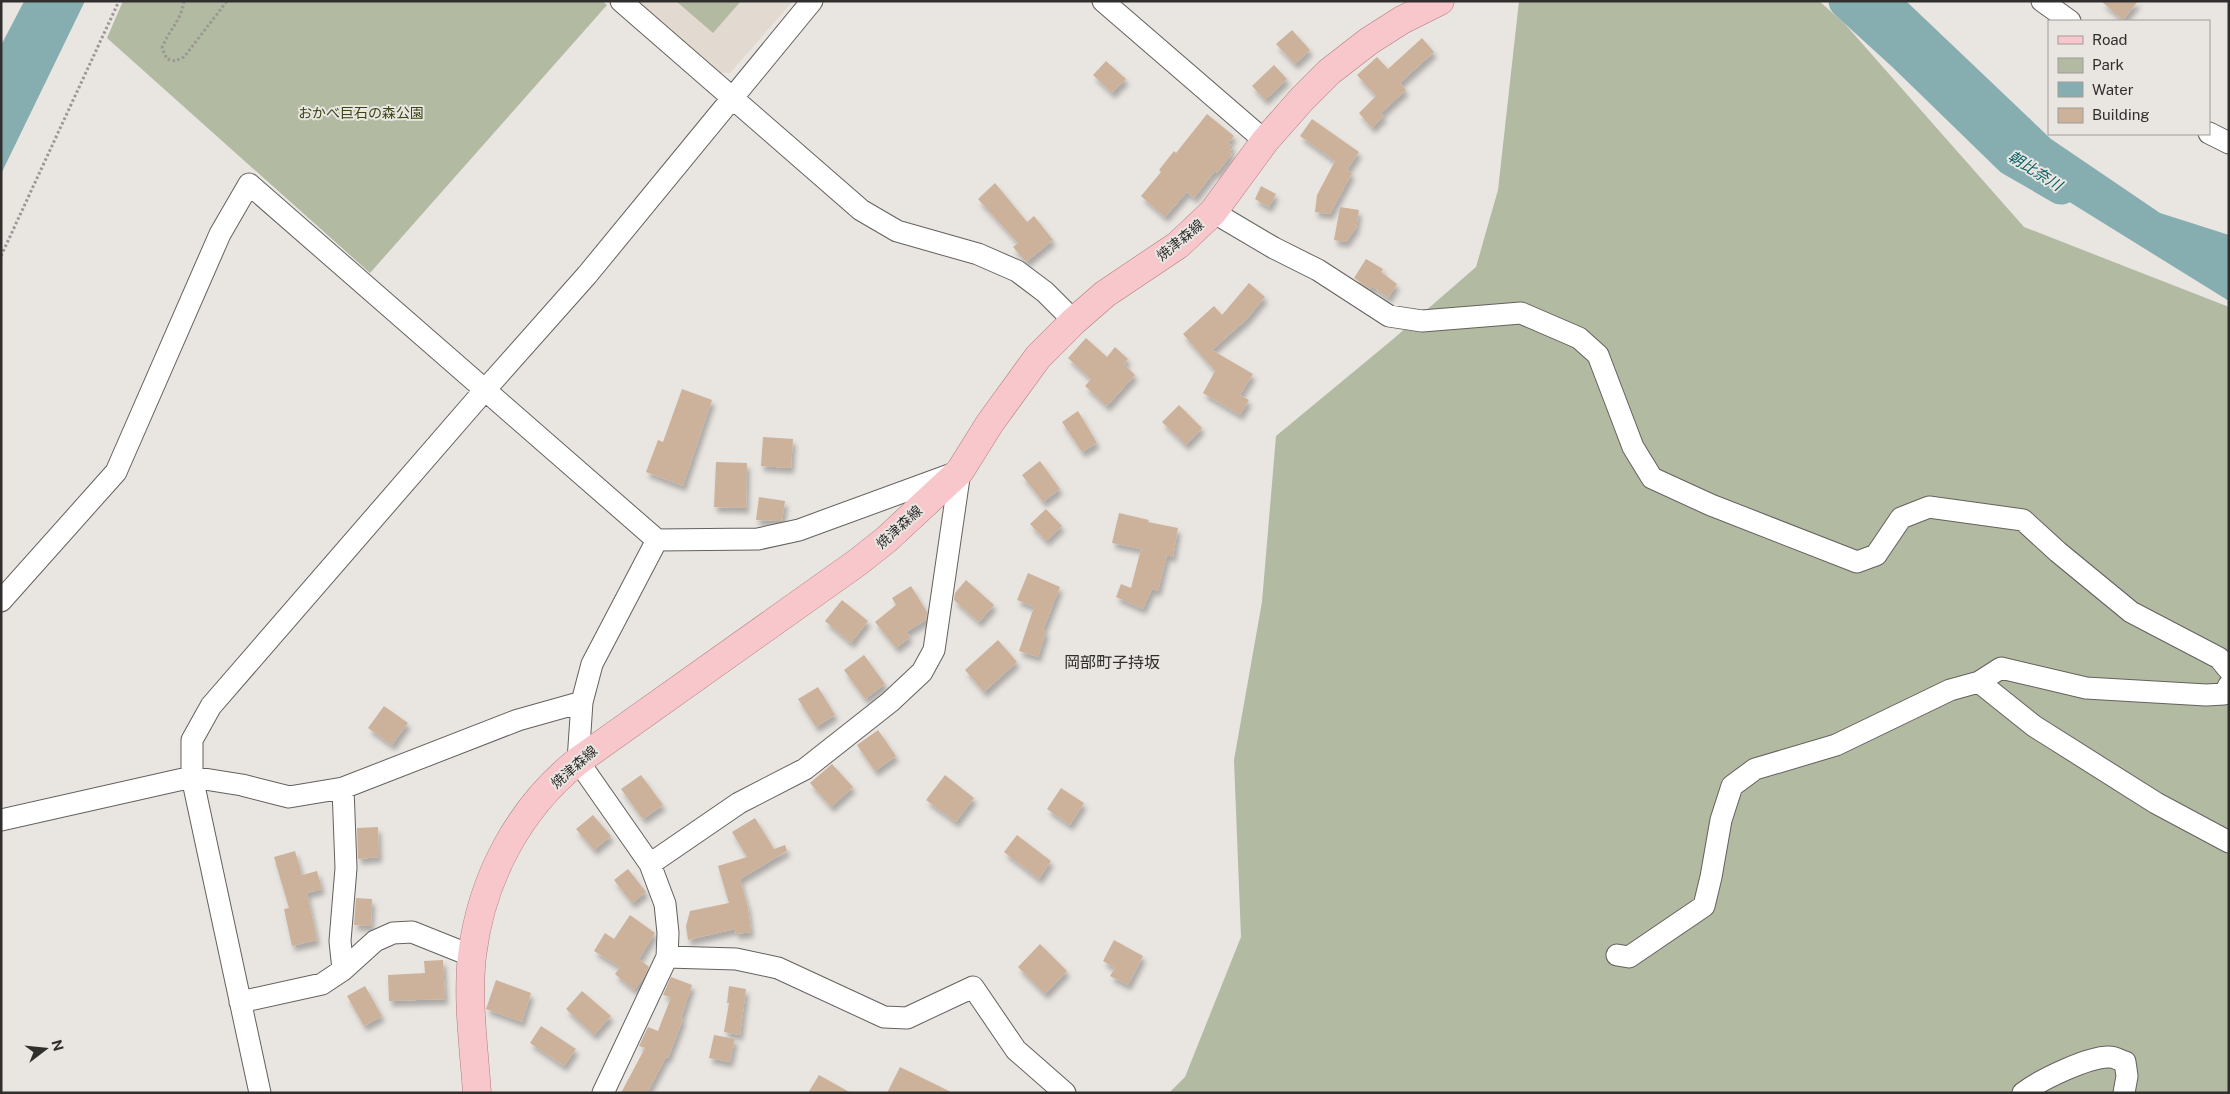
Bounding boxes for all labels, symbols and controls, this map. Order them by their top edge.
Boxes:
legend [2048,20,2210,135]
text: Road [2092,31,2128,48]
text: Park [2092,56,2124,73]
text: Water [2092,81,2134,98]
park label: おかべ巨石の森公園 [298,105,424,121]
text: Building [2092,106,2150,123]
water label: 朝比奈川 [2005,147,2067,195]
street label: 焼津森線 [1153,216,1207,264]
street label: 焼津森線 [873,502,925,552]
district label: 岡部町子持坂 [1064,653,1160,672]
street label: 焼津森線 [548,743,600,791]
north arrow [20,1024,70,1074]
text: N [48,1038,67,1053]

